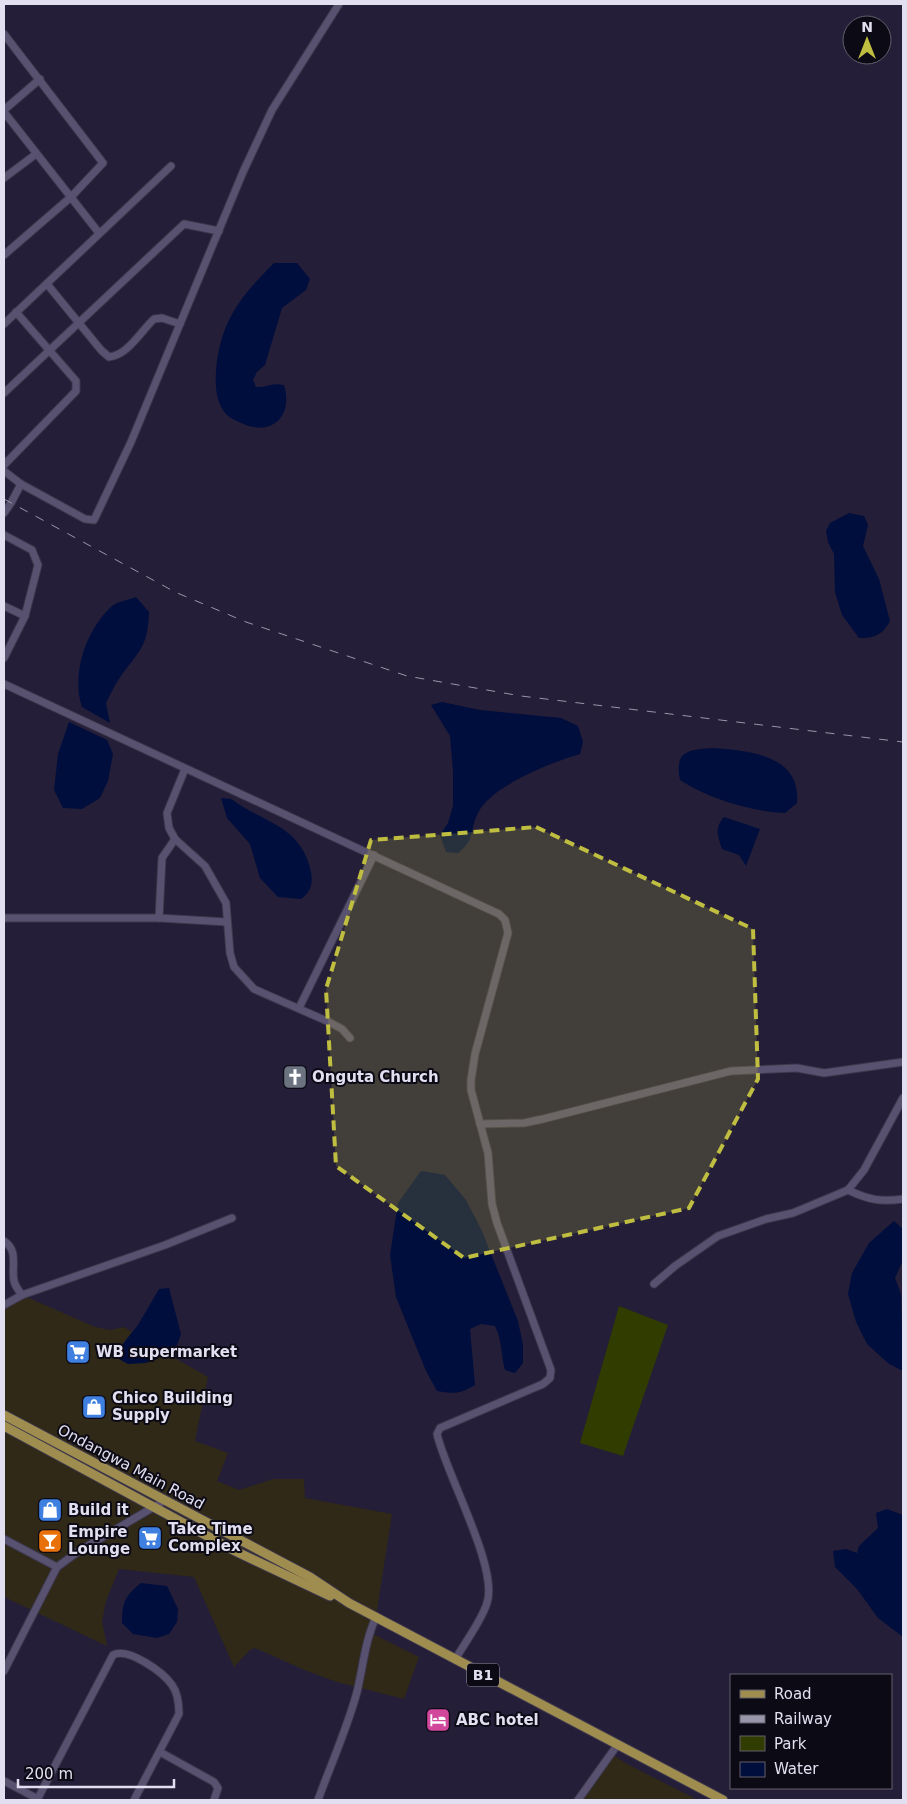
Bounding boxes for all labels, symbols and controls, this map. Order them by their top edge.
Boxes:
north arrow [842,15,892,65]
text: N [861,19,873,35]
church icon: Onguta Church [282,1064,308,1090]
place label: Onguta Church [312,1068,439,1086]
supermarket icon: WB supermarket [65,1339,91,1365]
place label: WB supermarket [96,1343,237,1361]
place label: Chico Building Supply [112,1389,233,1424]
shop icon: Chico Building Supply [81,1394,107,1420]
street label: Ondangwa Main Road [55,1421,207,1513]
shop icon: Build it [37,1497,63,1523]
place label: Build it [68,1501,129,1519]
place label: Take Time Complex [168,1520,253,1555]
place label: Empire Lounge [68,1523,130,1558]
supermarket icon: Take Time Complex [137,1525,163,1551]
bar icon: Empire Lounge [37,1528,63,1554]
road number: B1 [467,1664,499,1686]
legend [730,1674,892,1789]
text: Road [774,1685,812,1703]
hotel icon: ABC hotel [425,1707,451,1733]
text: Railway [774,1710,832,1728]
place label: ABC hotel [456,1711,539,1729]
text: Park [774,1735,807,1753]
scale bar [18,1756,174,1788]
text: Water [774,1760,819,1778]
text: 200 m [25,1765,73,1783]

